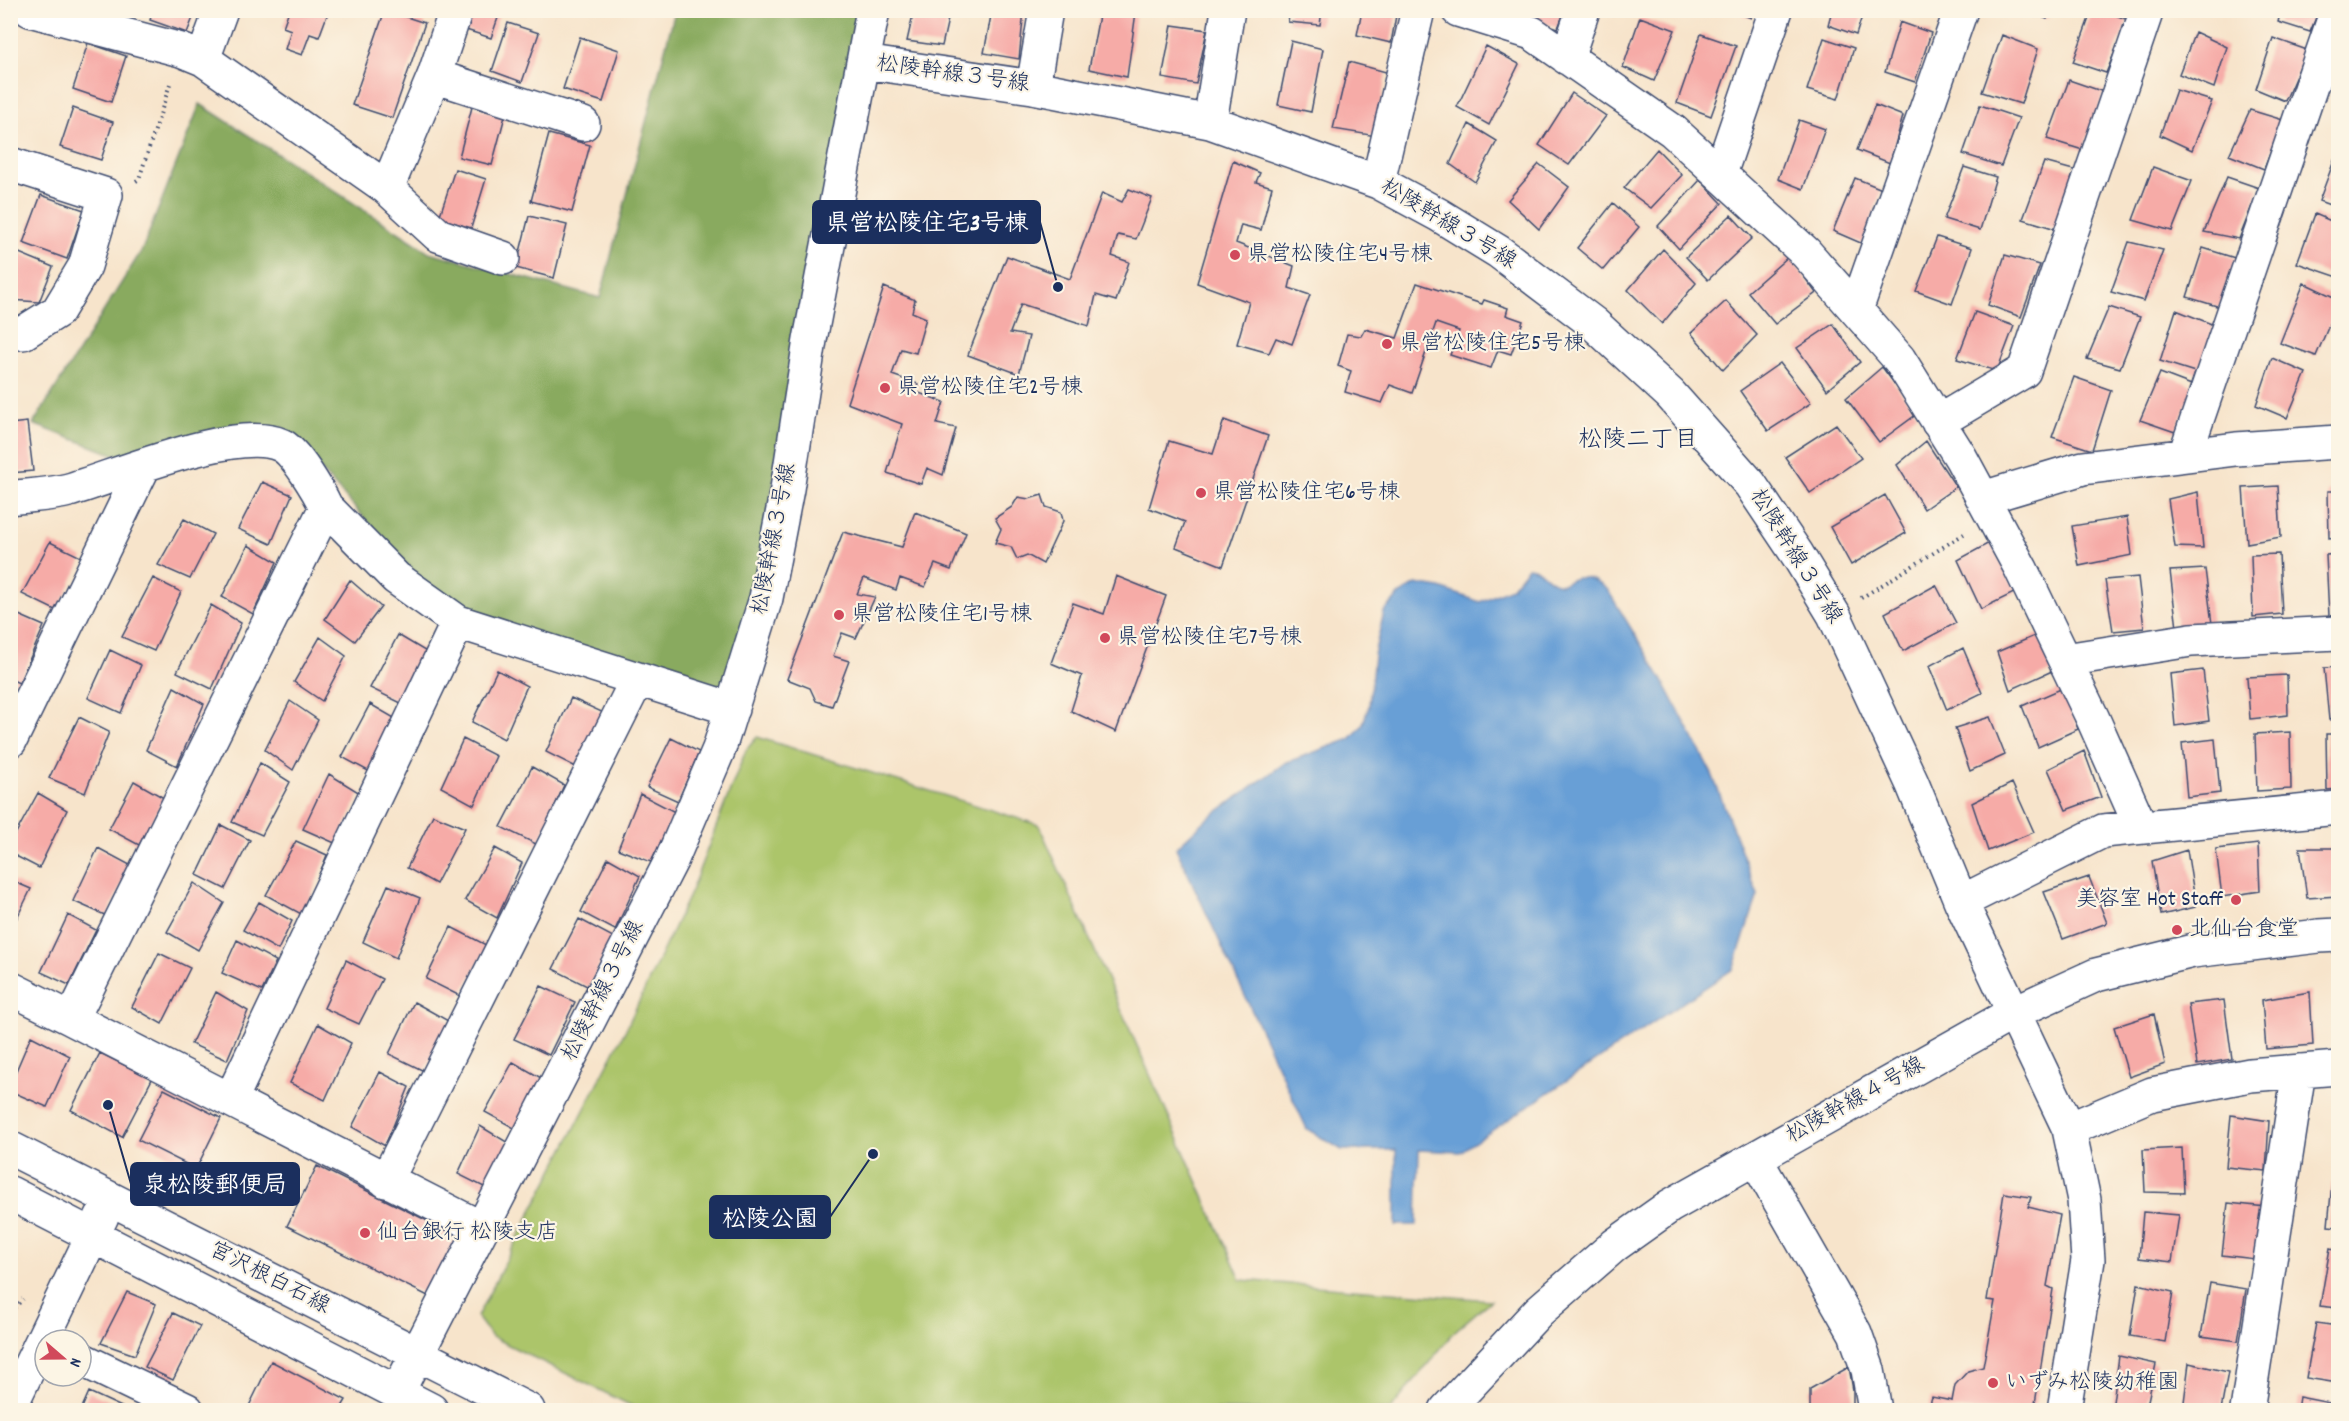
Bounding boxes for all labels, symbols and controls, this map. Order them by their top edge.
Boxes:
street label: 松陵幹線３号線 [875,49,1031,101]
street label: 松陵幹線３号線 [1374,172,1522,278]
callout: 県営松陵住宅3号棟 [813,201,1040,243]
text: 県営松陵住宅3号棟 [826,208,1029,242]
place label: 県営松陵住宅4号棟 [1247,240,1432,271]
marker: 県営松陵住宅4号棟 [1228,248,1242,262]
place label: 県営松陵住宅5号棟 [1399,329,1585,360]
marker: 県営松陵住宅5号棟 [1380,337,1394,351]
place label: 県営松陵住宅2号棟 [897,373,1083,404]
marker: 県営松陵住宅2号棟 [878,381,892,395]
district label: 松陵二丁目 [1578,424,1698,458]
street label: 松陵幹線３号線 [745,460,805,618]
place label: 県営松陵住宅6号棟 [1213,478,1400,509]
street label: 松陵幹線３号線 [1741,483,1849,631]
marker: 県営松陵住宅6号棟 [1194,486,1208,500]
place label: 県営松陵住宅1号棟 [851,600,1032,631]
marker: 県営松陵住宅1号棟 [832,608,846,622]
place label: 県営松陵住宅7号棟 [1117,623,1301,654]
marker: 県営松陵住宅7号棟 [1098,631,1112,645]
place label: 美容室 Hot Staff [2076,885,2224,916]
marker: 美容室 Hot Staff [2229,893,2243,907]
street label: 松陵幹線３号線 [555,915,653,1067]
place label: 北仙台食堂 [2189,915,2299,946]
marker: 北仙台食堂 [2170,923,2184,937]
street label: 松陵幹線４号線 [1781,1050,1931,1152]
callout: 泉松陵郵便局 [131,1163,299,1205]
text: 泉松陵郵便局 [143,1170,287,1204]
callout: 松陵公園 [710,1196,830,1238]
text: 松陵公園 [722,1204,818,1238]
place label: 仙台銀行 松陵支店 [377,1218,558,1249]
marker: 仙台銀行 松陵支店 [358,1226,372,1240]
street label: 宮沢根白石線 [203,1235,335,1323]
north arrow [33,1328,93,1388]
text: N [63,1355,87,1370]
place label: いずみ松陵幼稚園 [2005,1368,2179,1399]
marker: いずみ松陵幼稚園 [1986,1376,2000,1390]

